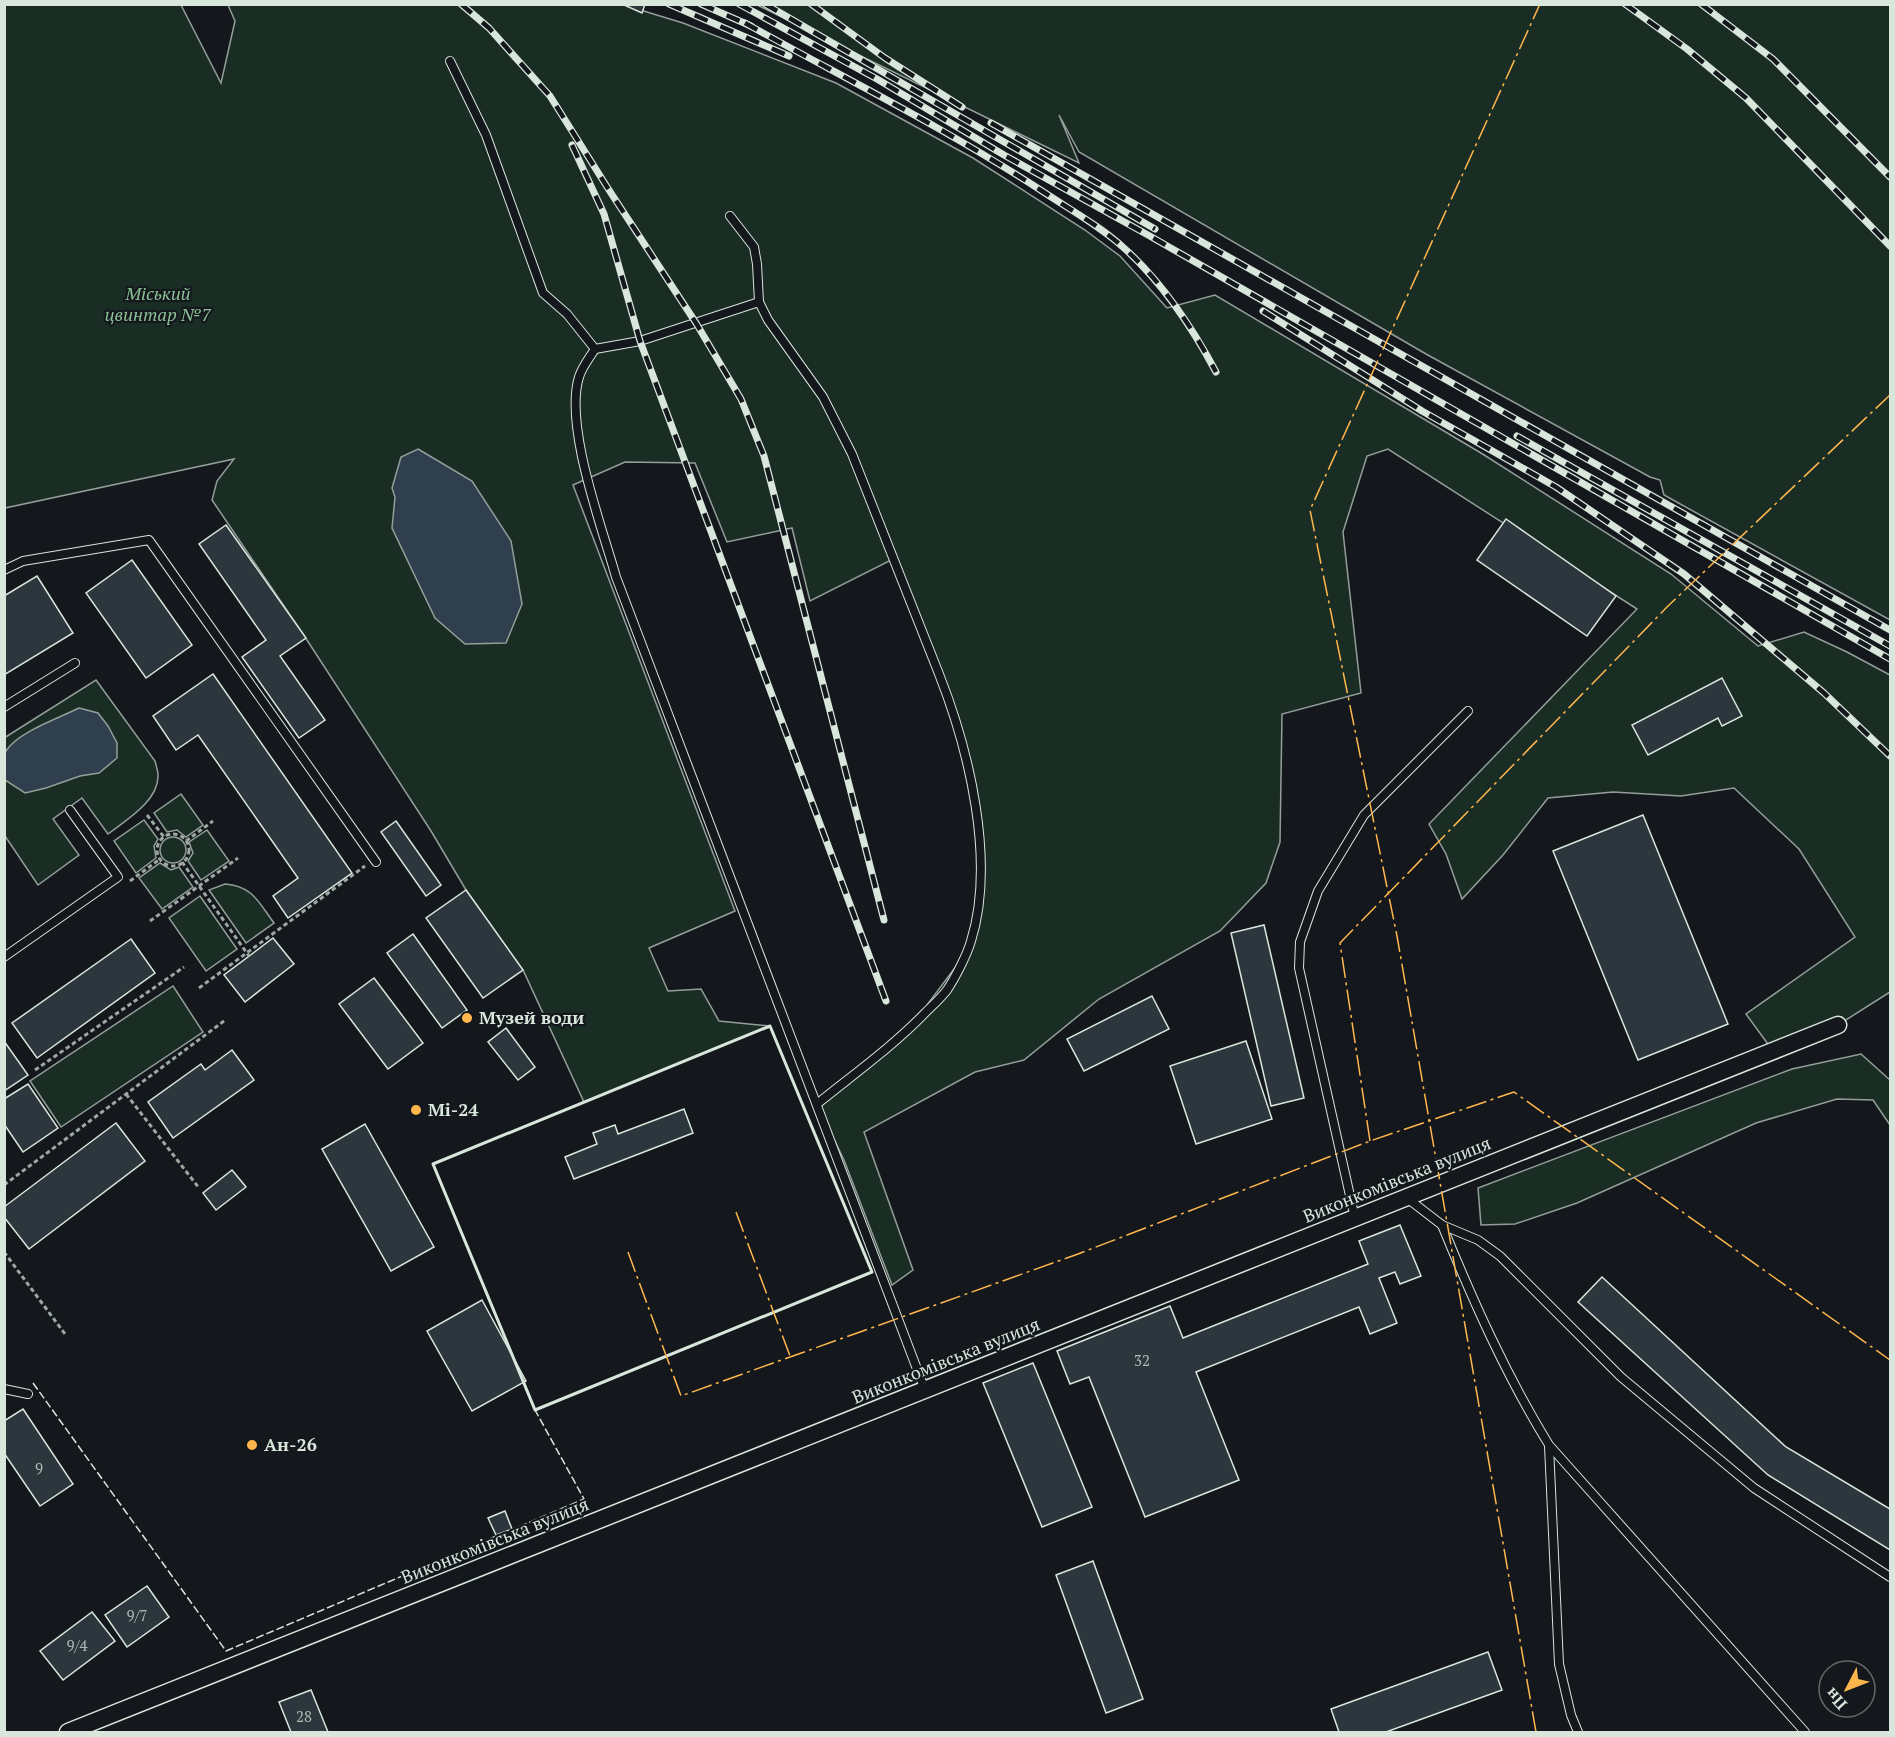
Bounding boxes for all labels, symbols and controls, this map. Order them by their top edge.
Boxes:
park label: Міський цвинтар №7 [105,281,212,326]
place label: Музей води [479,1005,584,1029]
marker: Музей води [460,1011,474,1025]
place label: Мі-24 [428,1097,479,1121]
marker: Мі-24 [409,1103,423,1117]
street label: Виконкомівська вулиця [1299,1130,1494,1228]
street label: Виконкомівська вулиця [848,1311,1043,1409]
house number: 32 [1134,1350,1150,1370]
place label: Ан-26 [264,1432,317,1456]
marker: Ан-26 [245,1438,259,1452]
house number: 9 [35,1458,43,1478]
street label: Виконкомівська вулиця [397,1491,592,1589]
house number: 9/7 [126,1605,148,1625]
house number: 9/4 [66,1635,88,1655]
north arrow [1817,1659,1877,1719]
text: Пн [1820,1683,1852,1715]
house number: 28 [296,1706,312,1726]

